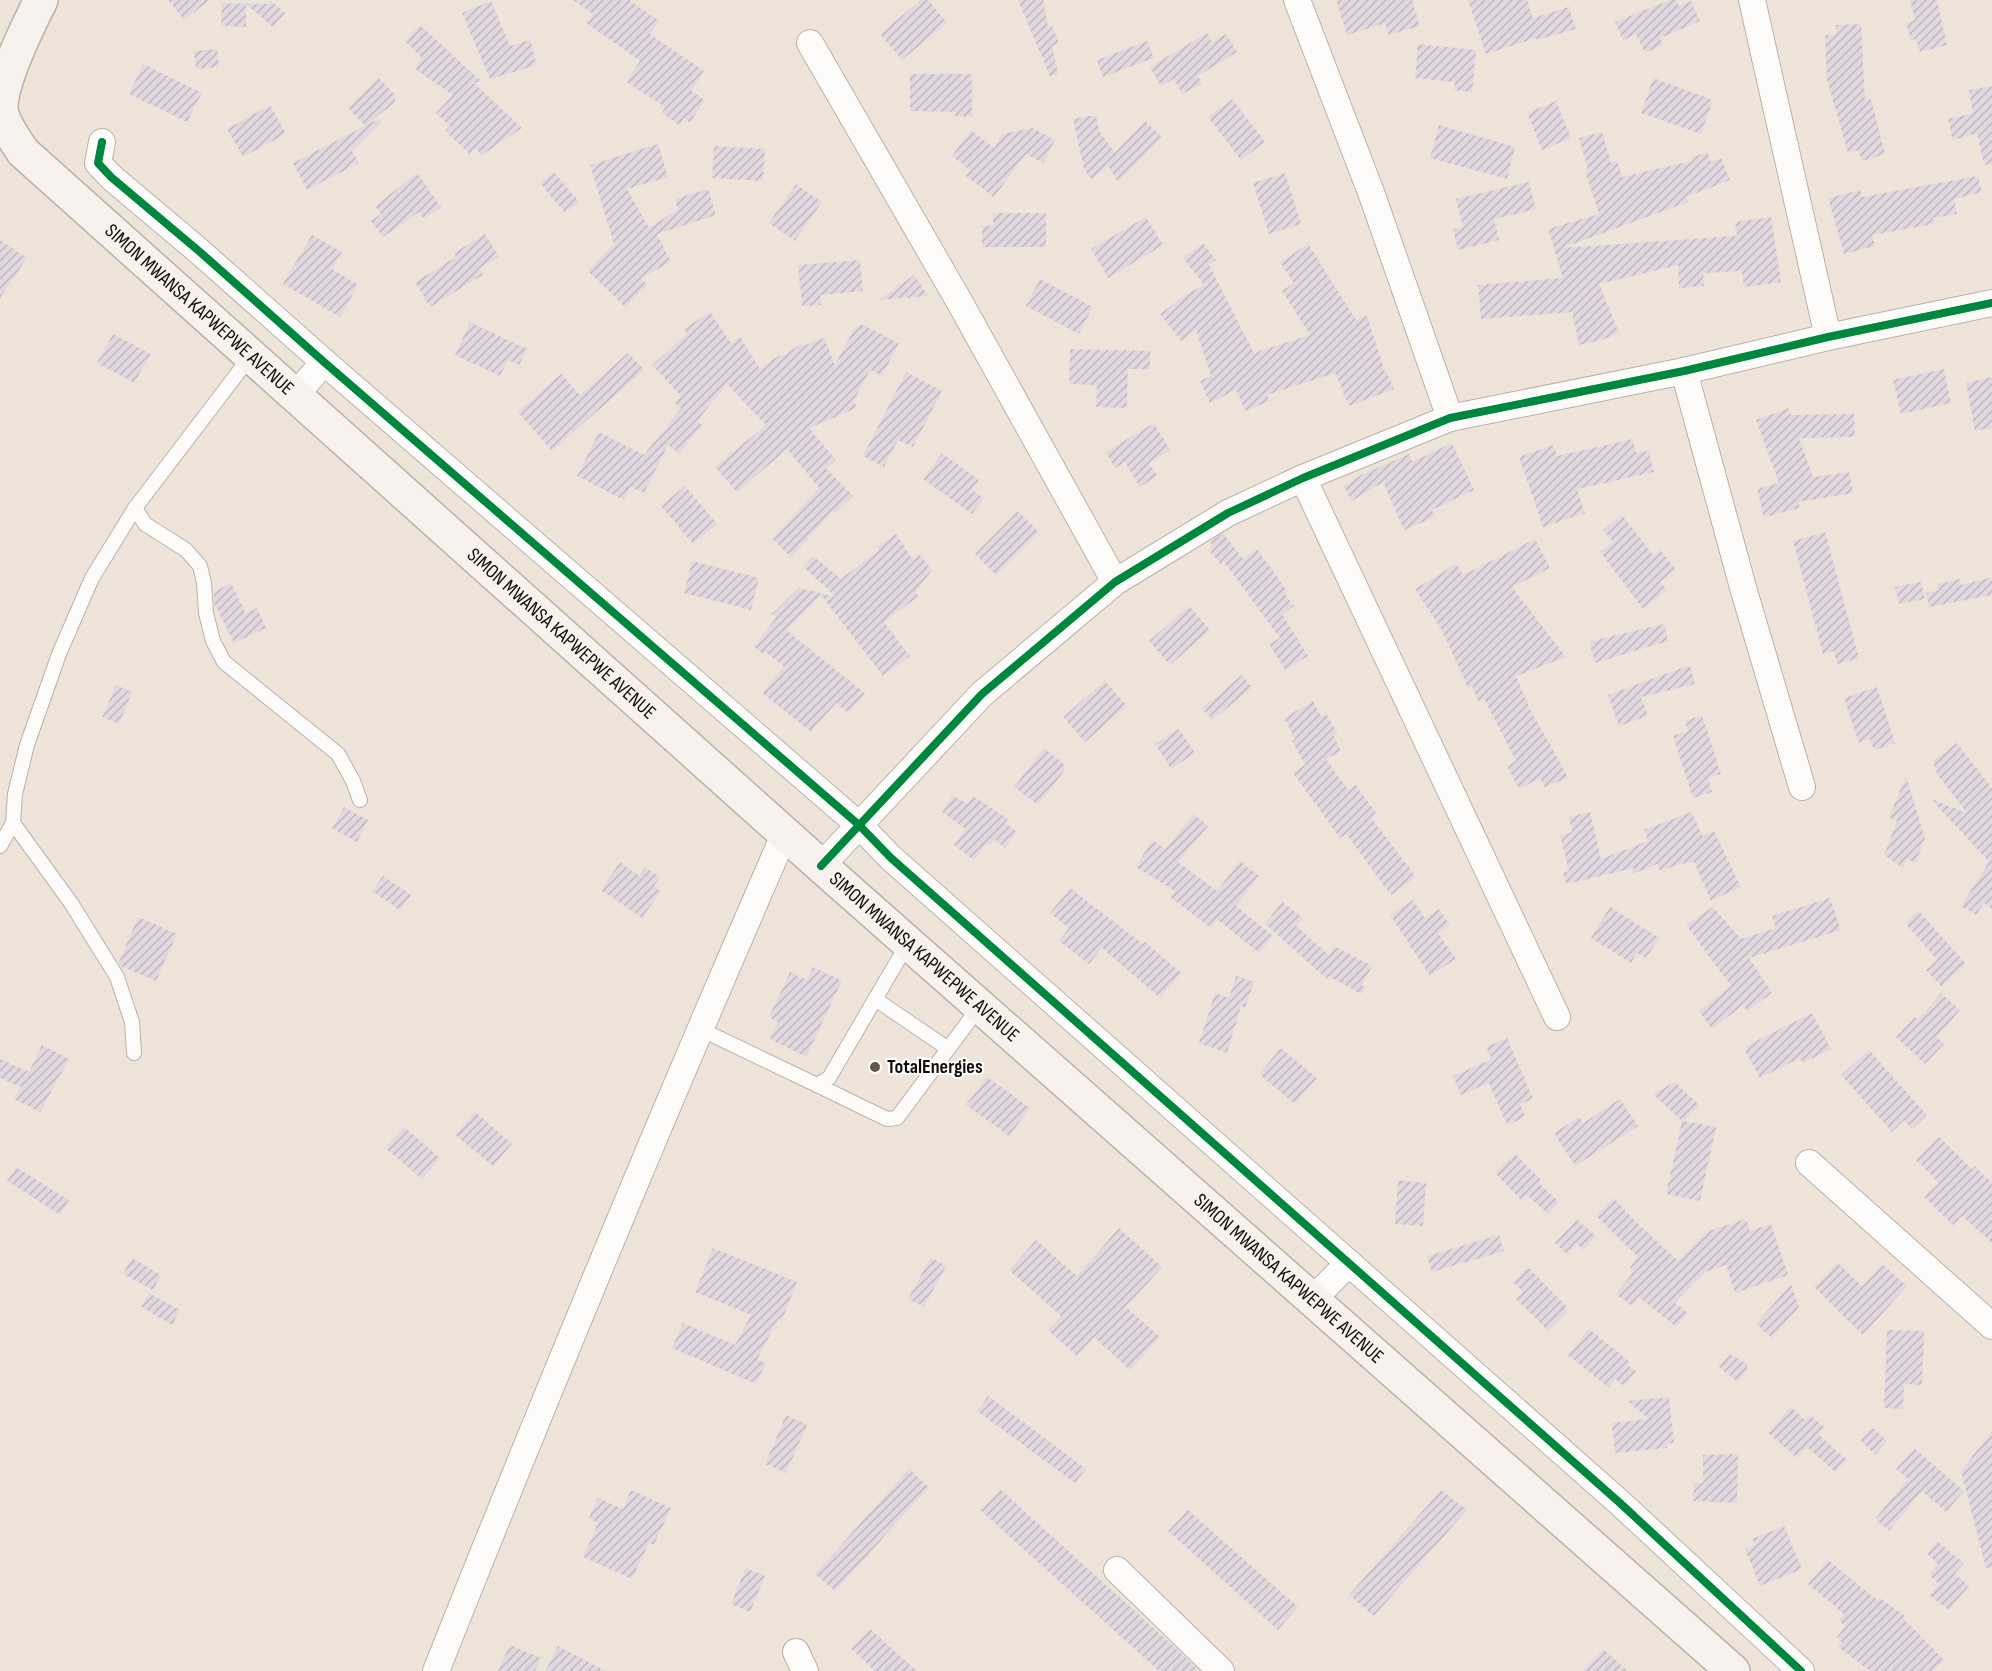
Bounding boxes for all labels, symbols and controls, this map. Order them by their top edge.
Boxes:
street label: SIMON MWANSA KAPWEPWE AVENUE [100,219,299,400]
street label: SIMON MWANSA KAPWEPWE AVENUE [462,543,661,724]
street label: SIMON MWANSA KAPWEPWE AVENUE [824,867,1024,1047]
place label: TotalEnergies [887,1055,983,1079]
marker: TotalEnergies [868,1060,882,1074]
street label: SIMON MWANSA KAPWEPWE AVENUE [1189,1189,1388,1369]

